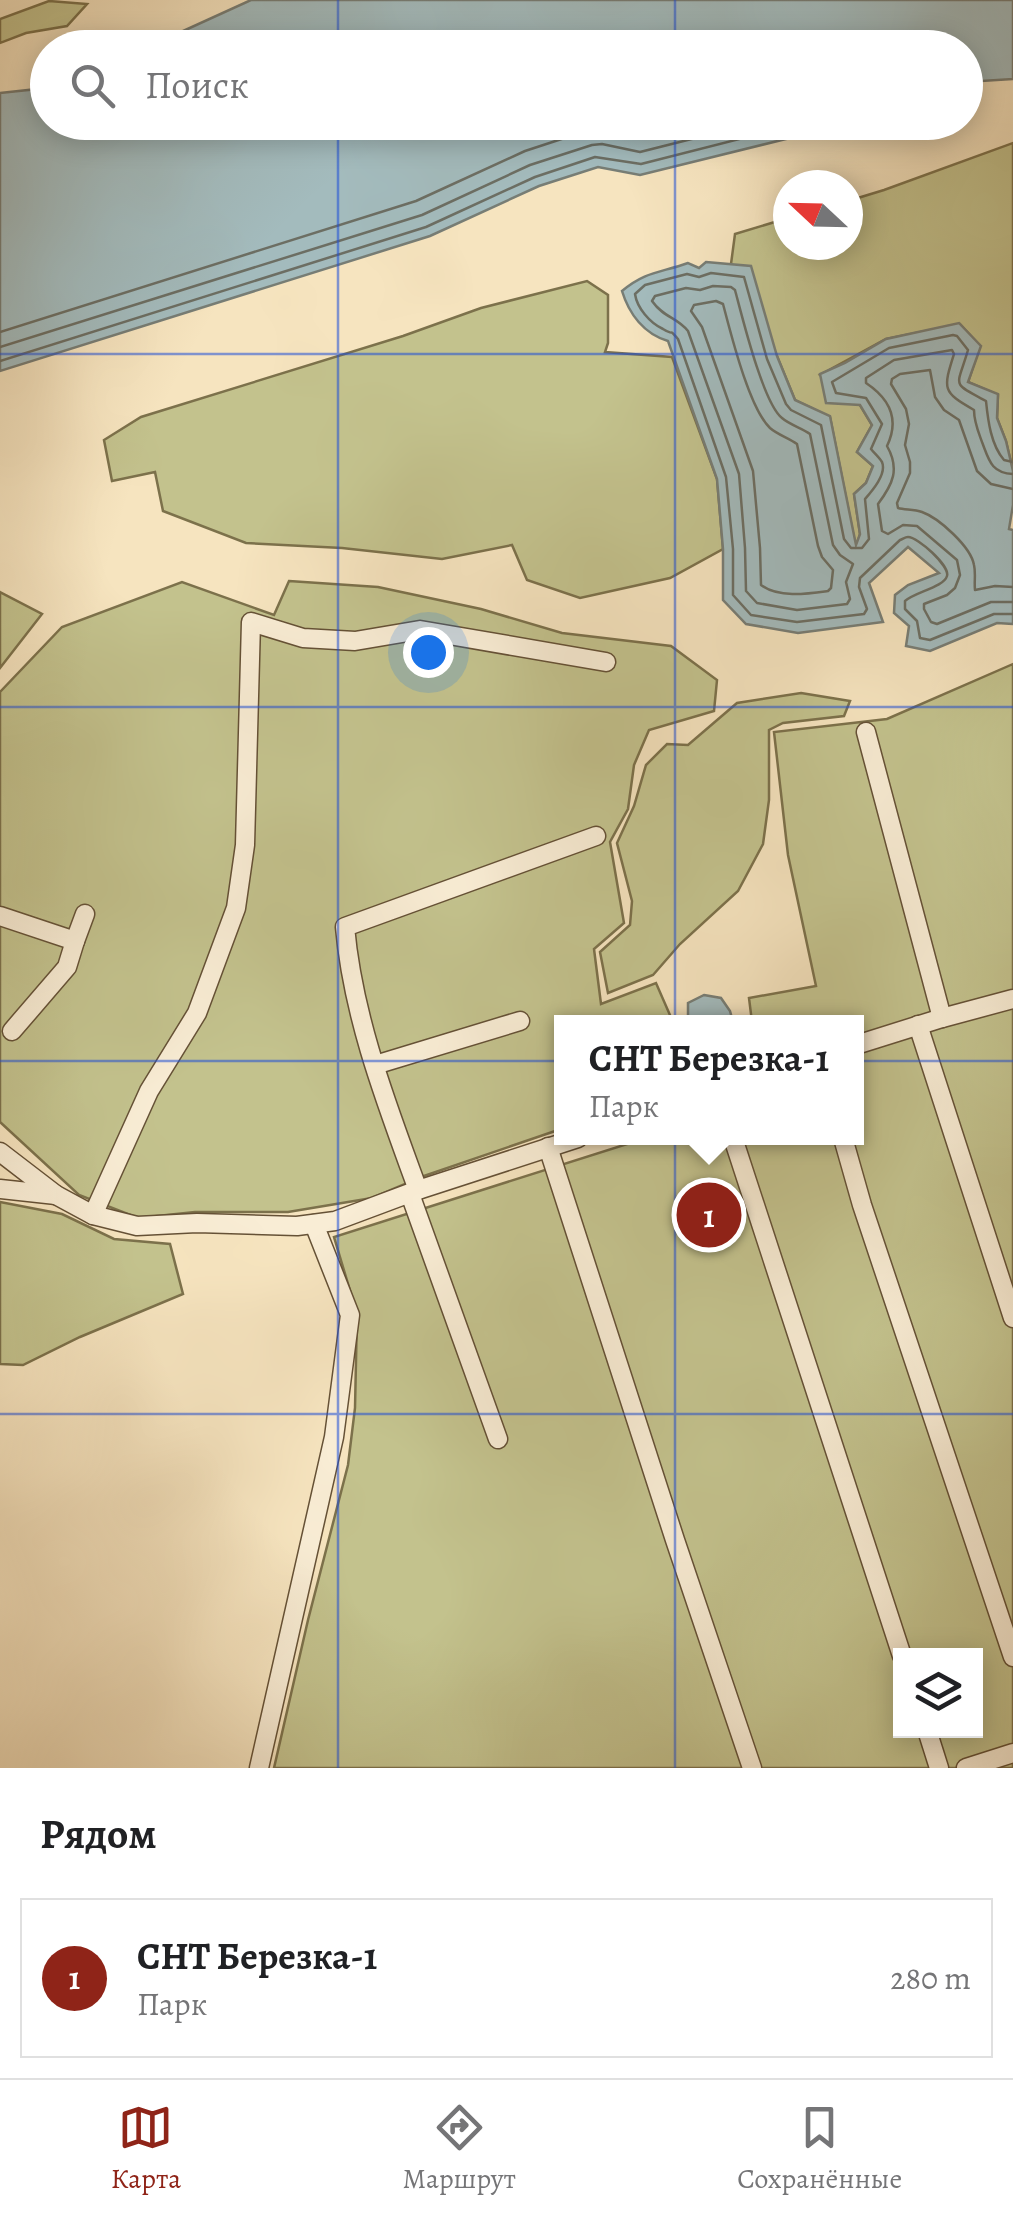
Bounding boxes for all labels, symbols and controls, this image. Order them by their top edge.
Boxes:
search box [30,30,983,140]
icon: search [65,58,120,113]
text: Поиск [145,59,249,111]
north arrow [773,170,863,260]
your location [403,627,454,678]
popup [554,1015,864,1145]
text: СНТ Березка-1 [589,1032,829,1084]
text: Парк [589,1084,659,1128]
pin: 1 [676,1178,742,1252]
map controls [893,1648,983,1738]
button: layers [893,1648,983,1738]
text: Рядом [40,1805,157,1862]
text: СНТ Березка-1 [137,1930,377,1982]
text: 1 [69,1956,80,2000]
text: 280 m [890,1956,971,2000]
text: Парк [137,1982,207,2026]
tab: Карта [111,2100,181,2198]
tab: Маршрут [403,2100,516,2198]
tab: Сохранённые [737,2100,902,2198]

